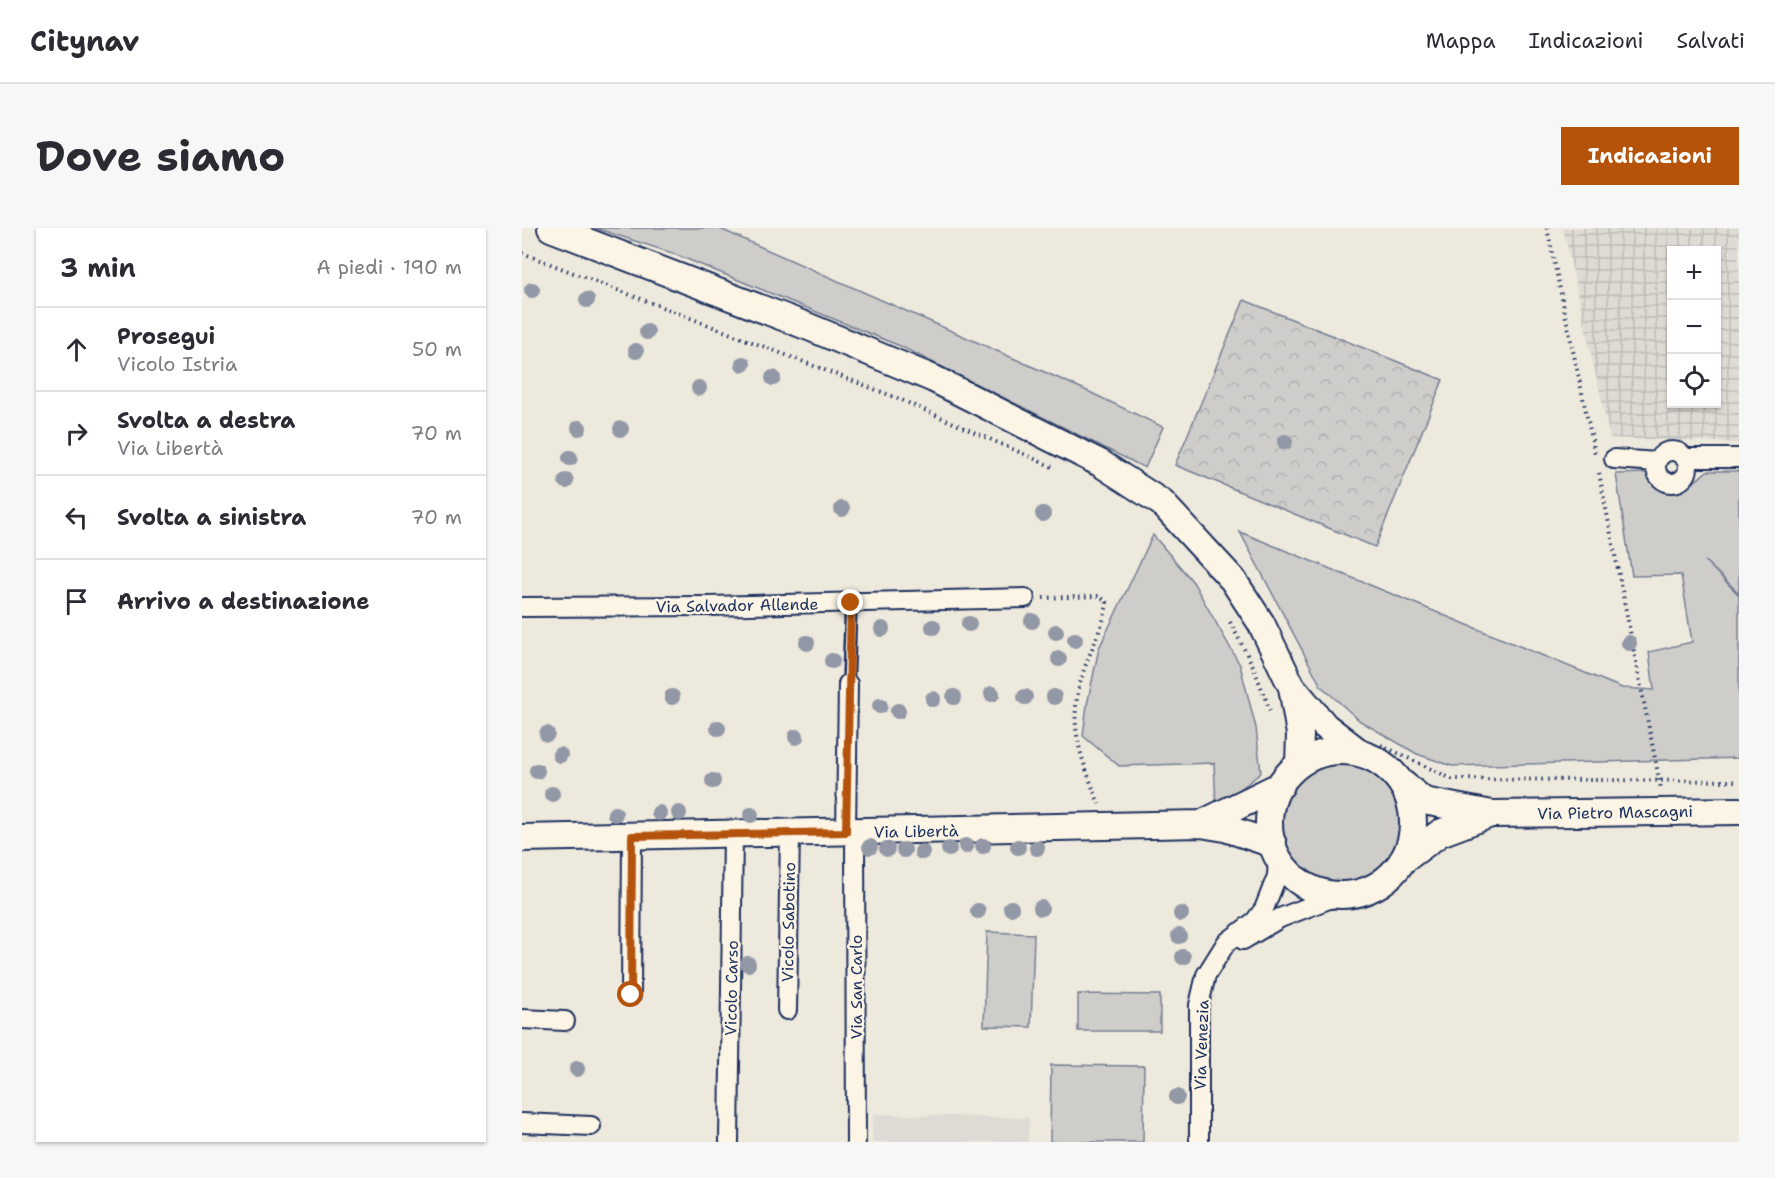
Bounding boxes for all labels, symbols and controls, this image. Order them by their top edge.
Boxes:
text: Citynav [30,22,139,60]
text: Mappa [1426,27,1496,55]
text: Indicazioni [1529,27,1643,55]
text: Salvati [1676,27,1745,55]
button: Indicazioni [1561,127,1739,185]
text: Dove siamo [36,128,285,184]
map controls [1667,246,1721,408]
button: + [1667,246,1721,300]
text: 3 min [60,250,136,285]
text: A piedi · 190 m [316,254,462,280]
button: − [1667,300,1721,354]
text: Prosegui [117,322,215,351]
icon: ahead [60,333,93,366]
text: 50 m [412,336,462,362]
text: Vicolo Istria [117,351,237,377]
button: locate [1667,354,1721,408]
text: Svolta a destra [117,406,295,435]
icon: right [60,417,93,450]
text: 70 m [410,420,462,446]
text: Via Libertà [117,435,223,461]
icon: left [60,501,93,534]
text: Svolta a sinistra [117,503,306,532]
text: 70 m [410,504,462,530]
icon: arrive [60,585,93,618]
text: Arrivo a destinazione [117,587,369,616]
route end [837,589,863,615]
street label: Via Salvador Allende [655,594,819,617]
street label: Via Pietro Mascagni [1537,801,1693,824]
street label: Via Libertà [873,820,959,843]
street label: Vicolo Sabotino [777,862,800,982]
street label: Via San Carlo [846,934,867,1040]
street label: Vicolo Carso [720,940,743,1036]
route start [617,981,643,1007]
street label: Via Venezia [1189,999,1214,1091]

